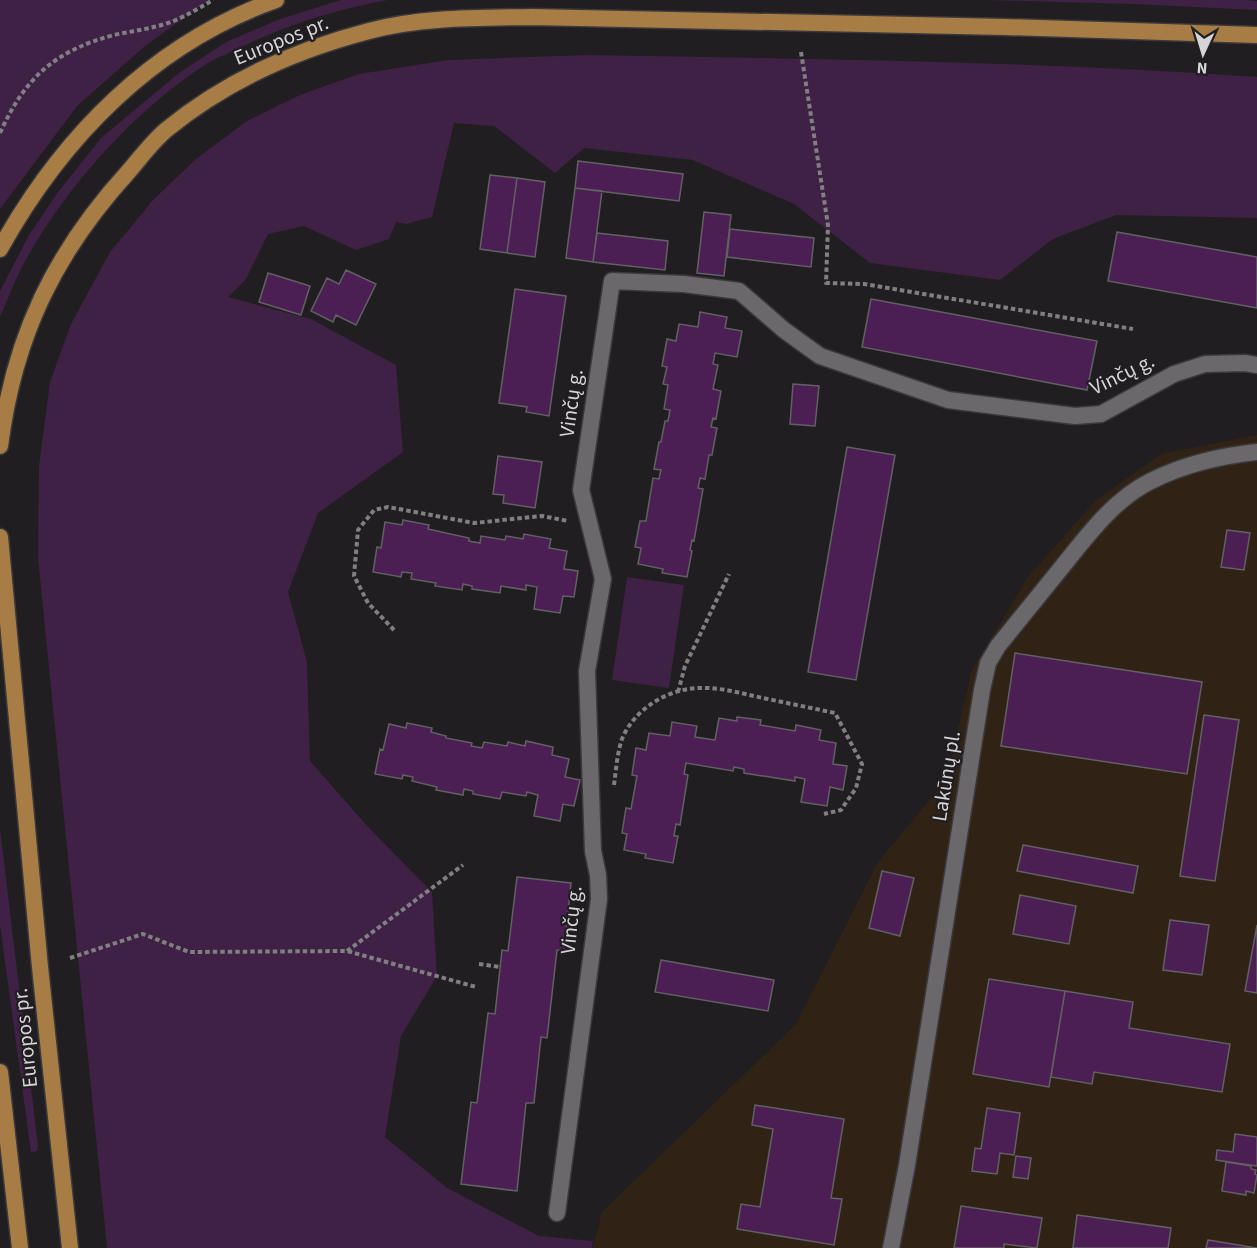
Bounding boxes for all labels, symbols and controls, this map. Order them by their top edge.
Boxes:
street label: Europos pr. [229,7,333,73]
north arrow [1173,24,1233,84]
text: N [1196,57,1208,79]
street label: Vinčų g. [1085,346,1159,402]
street label: Vinčų g. [551,367,591,439]
street label: Lakūnų pl. [924,728,968,824]
street label: Vinčų g. [553,884,589,956]
street label: Europos pr. [5,987,45,1089]

